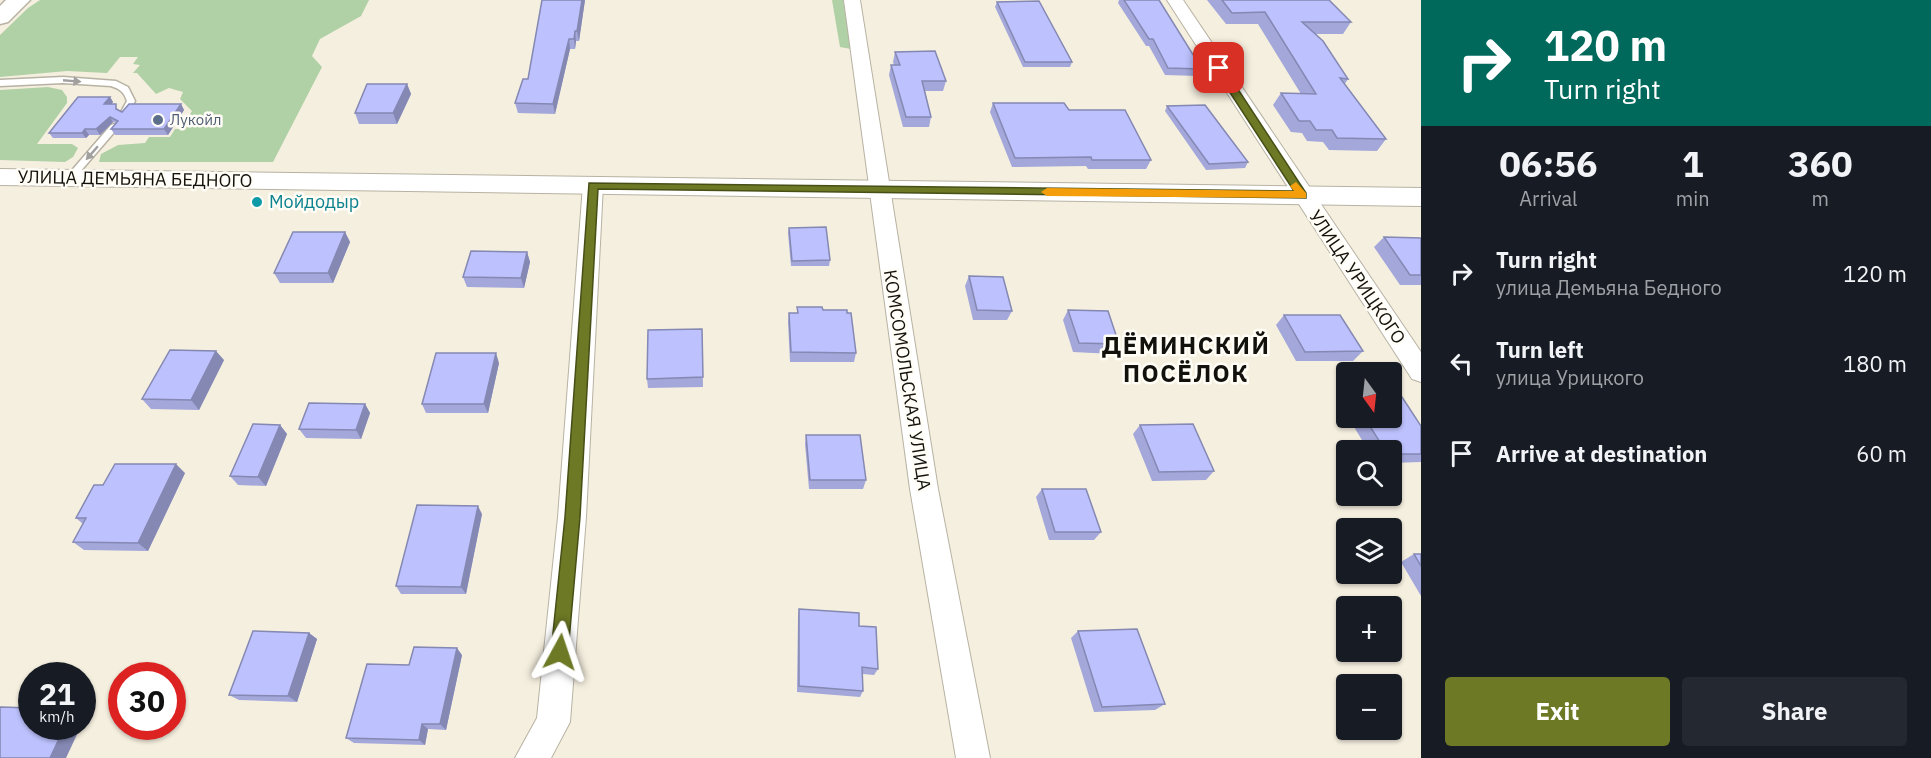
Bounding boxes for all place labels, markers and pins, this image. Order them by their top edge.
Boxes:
pin [1193,42,1244,93]
place label: Лукойл [170,110,221,129]
marker: Лукойл [151,113,165,127]
place label: Мойдодыр [269,190,359,213]
marker: Мойдодыр [250,195,264,209]

